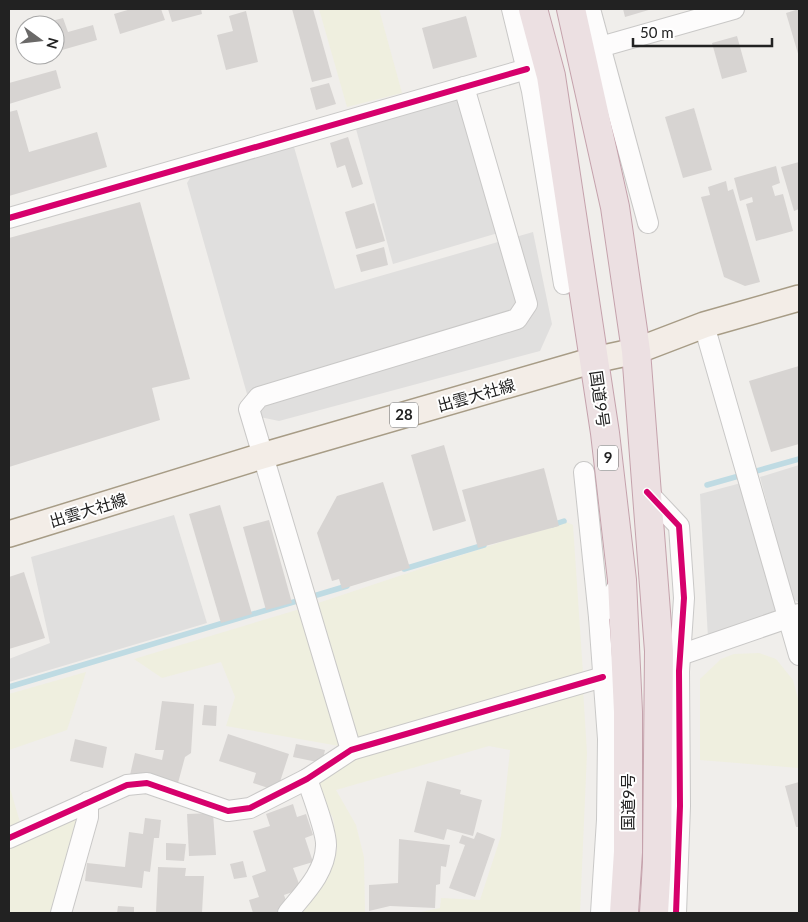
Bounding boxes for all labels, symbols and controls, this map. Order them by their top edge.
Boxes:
north arrow [15,15,65,65]
scale bar [633,15,772,47]
text: 50 m [640,23,674,41]
text: N [43,36,63,51]
street label: 国道9号 [587,369,614,429]
street label: 出雲大社線 [435,374,517,415]
road number: 28 [390,402,418,428]
road number: 9 [598,446,618,470]
street label: 出雲大社線 [47,489,129,530]
street label: 国道9号 [618,773,637,831]

